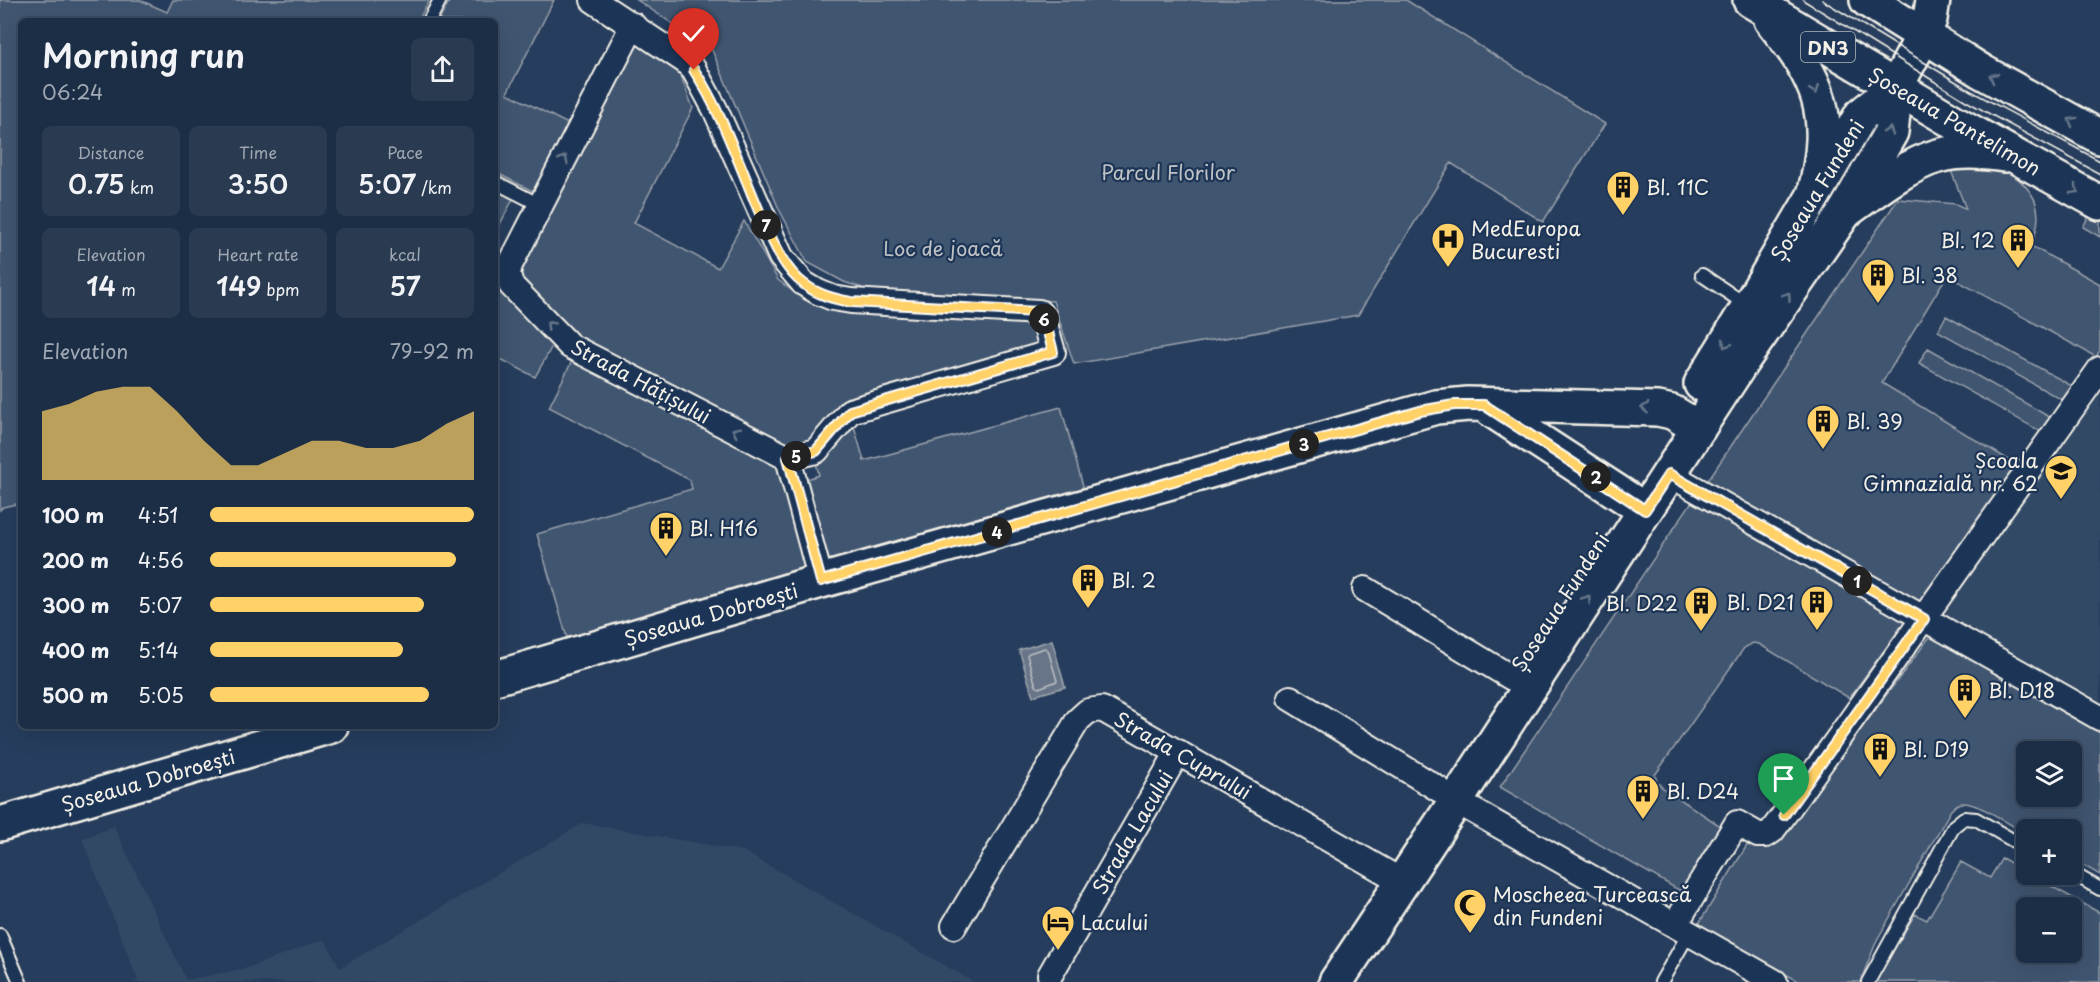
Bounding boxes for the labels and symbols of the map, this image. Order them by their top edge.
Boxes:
pin [668,8,719,70]
road number: DN3 [1801,32,1855,62]
street label: Șoseaua Pantelimon [1863,59,2047,183]
one-way arrow [1988,73,1999,84]
one-way arrow [1808,84,1821,95]
street label: Șoseaua Fundeni [1763,114,1871,266]
one-way arrow [2068,117,2078,128]
one-way arrow [1882,126,1894,137]
one-way arrow [556,155,568,166]
park label: Parcul Florilor [1101,157,1236,187]
building icon: Bl. 11C [1605,169,1641,216]
place label: Bl. 11C [1646,172,1709,202]
one-way arrow [2069,183,2079,194]
pin: 7 [751,210,781,240]
place label: MedEuropa Bucuresti [1471,213,1581,266]
hospital icon: MedEuropa Bucuresti [1430,221,1466,268]
building icon: Bl. 12 [2000,222,2036,269]
place label: Bl. 12 [1941,225,1995,255]
park label: Loc de joacă [883,233,1003,263]
building icon: Bl. 38 [1860,257,1896,304]
place label: Bl. 38 [1901,260,1958,290]
one-way arrow [1780,292,1791,303]
pin: 6 [1029,304,1059,334]
one-way arrow [546,321,557,331]
street label: Strada Hățișului [566,331,716,431]
one-way arrow [1722,338,1734,348]
one-way arrow [1641,402,1650,415]
building icon: Bl. 39 [1805,403,1841,450]
place label: Bl. 39 [1846,406,1903,436]
one-way arrow [732,427,743,439]
pin: 3 [1289,429,1319,459]
pin: 5 [781,441,811,471]
place label: Școala Gimnazială nr. 62 [1863,445,2038,498]
school or university icon: Școala Gimnazială nr. 62 [2043,453,2079,500]
pin: 2 [1581,462,1611,492]
building icon: Bl. H16 [648,510,684,557]
place label: Bl. H16 [689,513,758,543]
pin: 4 [982,517,1012,547]
street label: Șoseaua Fundeni [1504,527,1616,677]
building icon: Bl. 2 [1070,562,1106,609]
place label: Bl. 2 [1111,565,1156,595]
pin: 1 [1842,566,1872,596]
street label: Șoseaua Dobroești [621,575,801,653]
building icon: Bl. D21 [1799,584,1835,631]
building icon: Bl. D22 [1683,585,1719,632]
place label: Bl. D21 [1726,587,1794,617]
place label: Bl. D22 [1605,588,1678,618]
one-way arrow [1580,595,1591,606]
building icon: Bl. D18 [1947,672,1983,719]
place label: Bl. D18 [1988,675,2055,705]
street label: Strada Cuprului [1109,704,1257,806]
building icon: Bl. D19 [1862,731,1898,778]
place label: Bl. D19 [1903,734,1969,764]
street label: Șoseaua Dobroești [58,741,238,819]
pin [1758,753,1809,815]
street label: Strada Lacului [1084,764,1180,900]
building icon: Bl. D24 [1625,773,1661,820]
place label: Bl. D24 [1666,776,1739,806]
place label: Moscheea Turcească din Fundeni [1493,879,1692,932]
mosque icon: Moscheea Turcească din Fundeni [1452,887,1488,934]
hotel icon: Lacului [1040,904,1076,951]
place label: Lacului [1081,907,1148,937]

